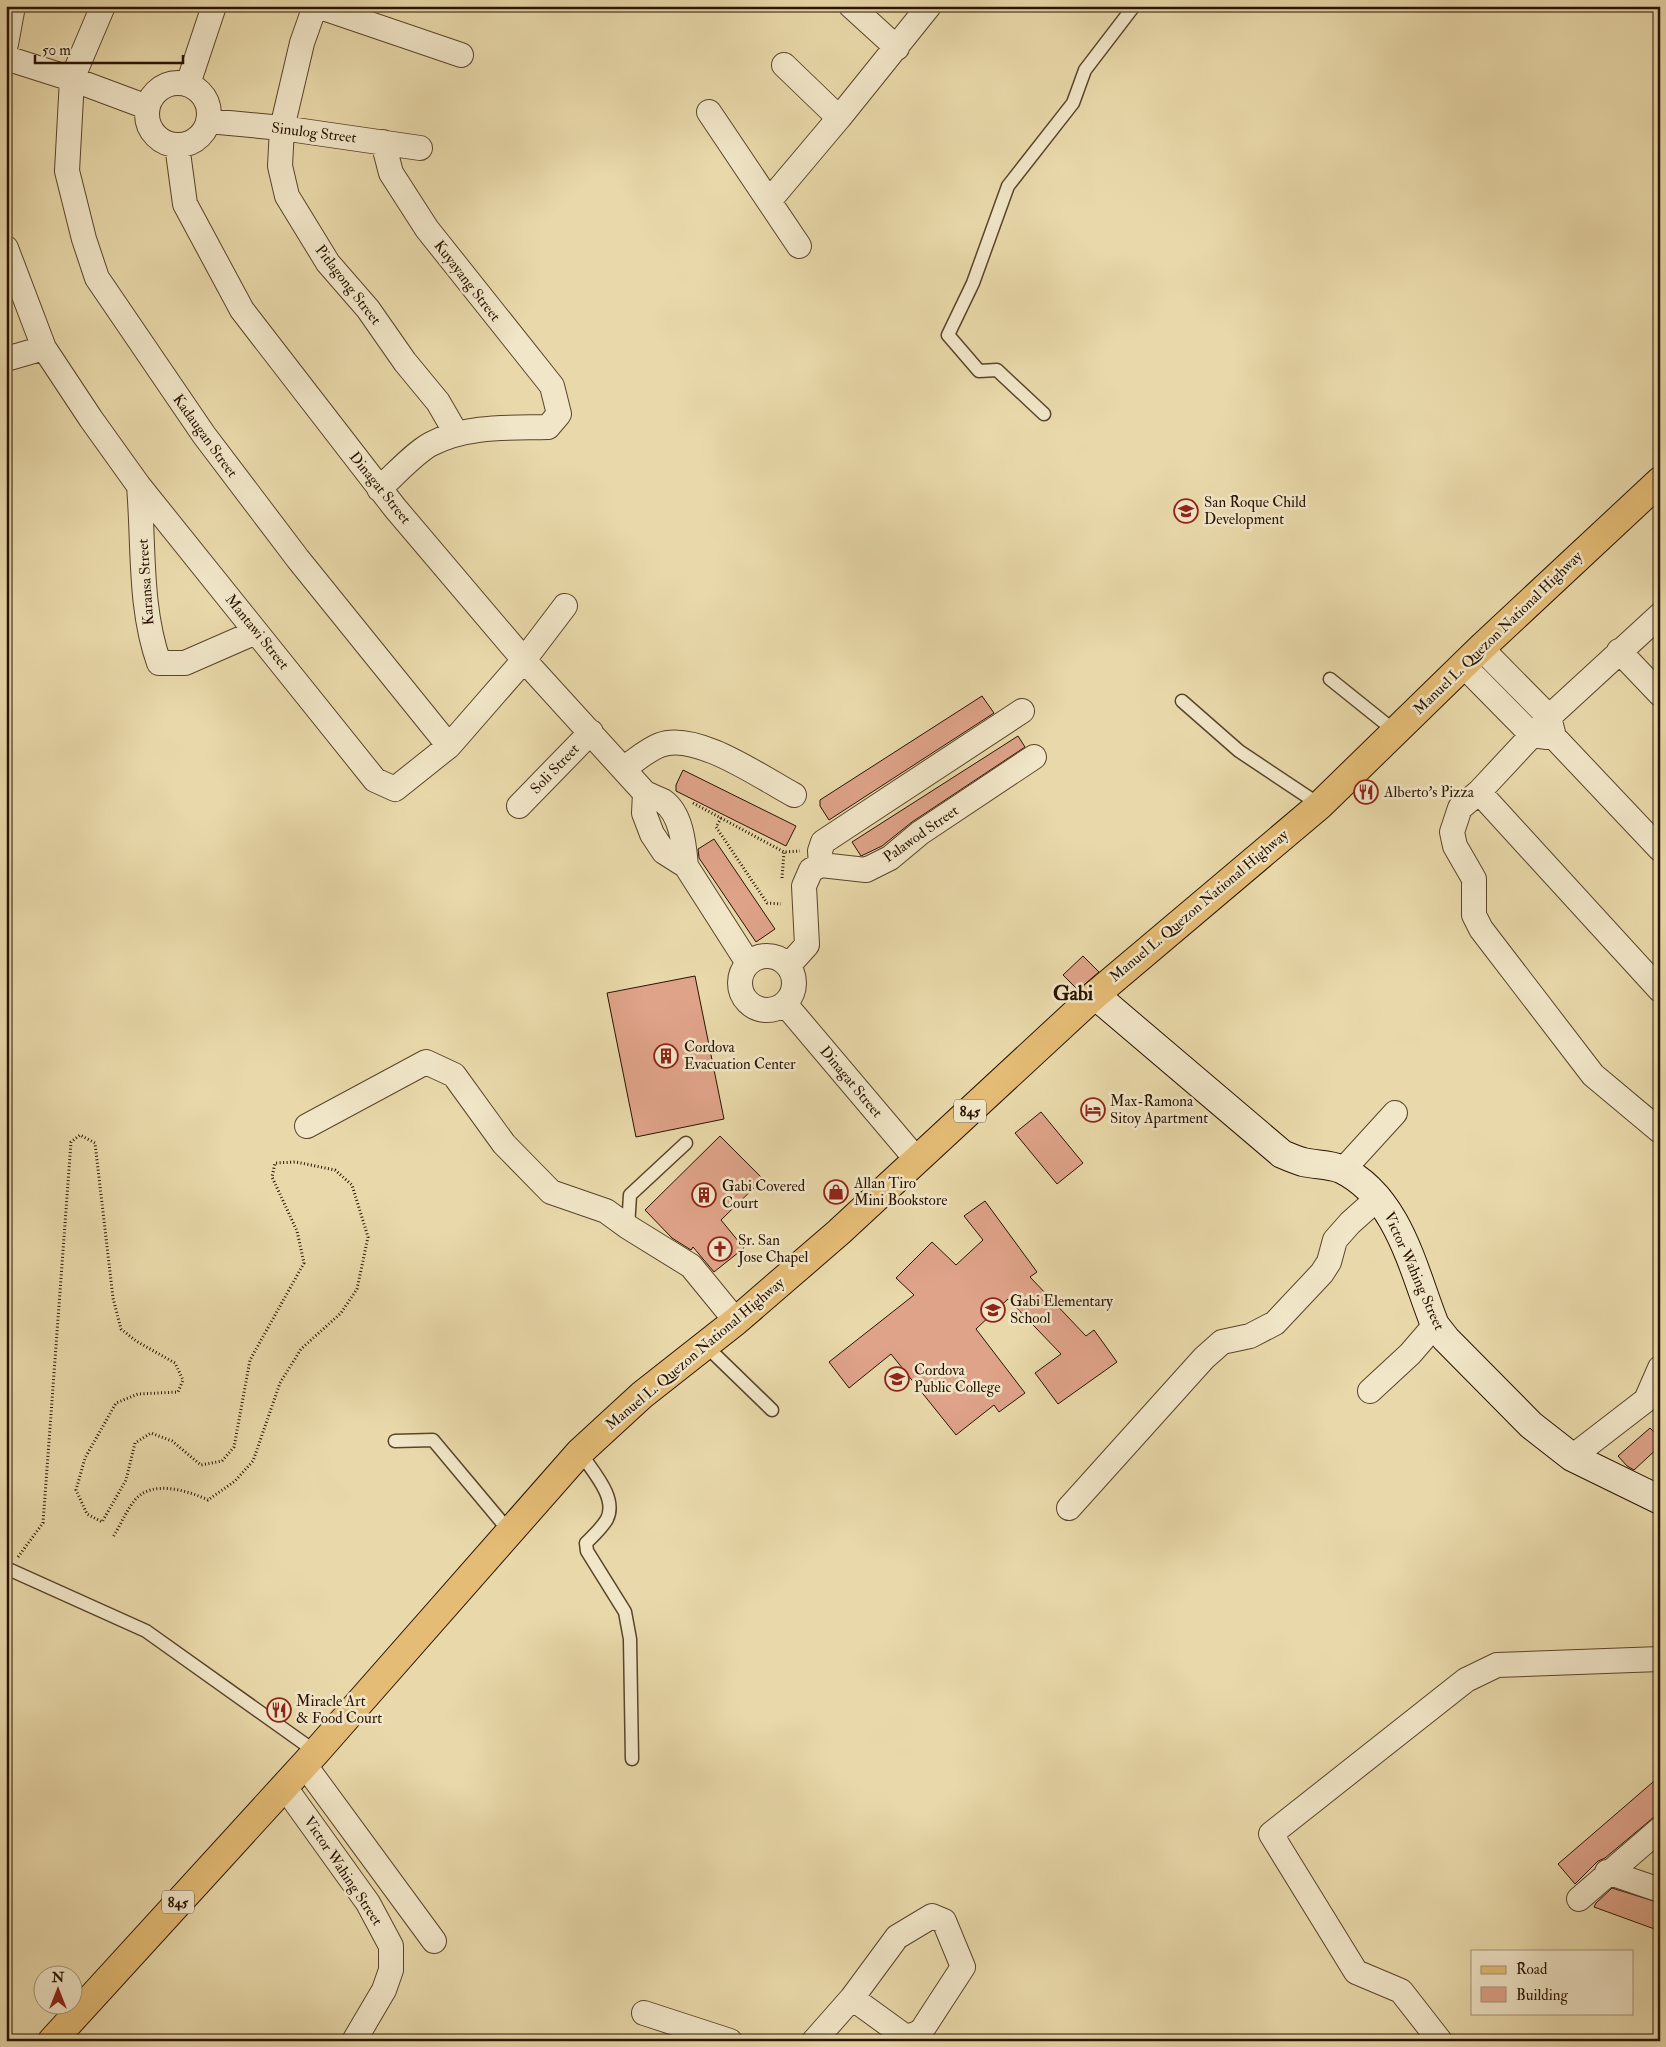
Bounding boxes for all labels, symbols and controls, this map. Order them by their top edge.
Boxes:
scale bar [35,32,182,64]
text: 50 m [42,41,71,60]
street label: Sinulog Street [270,118,358,148]
street label: Kuyayang Street [429,237,505,325]
street label: Pitlagong Street [311,241,385,329]
street label: Kadaugan Street [168,391,242,482]
street label: Dinagat Street [345,448,415,528]
place label: San Roque Child Development [1204,493,1307,530]
school or university icon: San Roque Child Development [1173,498,1199,524]
street label: Karansa Street [133,538,159,626]
street label: Manuel L. Quezon National Highway [1410,547,1587,719]
street label: Mantawi Street [221,590,293,674]
street label: Soli Street [526,740,584,798]
restaurant icon: Alberto's Pizza [1353,779,1379,805]
place label: Alberto's Pizza [1383,783,1475,802]
street label: Palawod Street [880,801,962,867]
street label: Manuel L. Quezon National Highway [1106,825,1293,986]
district label: Gabi [1053,981,1094,1006]
place label: Cordova Evacuation Center [684,1038,796,1074]
street label: Dinagat Street [815,1042,887,1122]
building icon: Cordova Evacuation Center [653,1043,679,1069]
place label: Max-Ramona Sitoy Apartment [1110,1092,1208,1129]
hotel icon: Max-Ramona Sitoy Apartment [1080,1097,1106,1123]
road number: 845 [954,1100,986,1122]
place label: Allan Tiro Mini Bookstore [853,1174,948,1210]
place label: Gabi Covered Court [722,1177,806,1213]
shop icon: Allan Tiro Mini Bookstore [823,1179,849,1205]
building icon: Gabi Covered Court [691,1182,717,1208]
street label: Victor Wahing Street [1379,1209,1449,1333]
place label: Sr. San Jose Chapel [737,1231,808,1268]
church icon: Sr. San Jose Chapel [707,1236,733,1262]
street label: Manuel L. Quezon National Highway [602,1273,789,1434]
place label: Gabi Elementary School [1010,1292,1113,1328]
school or university icon: Gabi Elementary School [980,1297,1006,1323]
place label: Cordova Public College [914,1361,1000,1397]
school or university icon: Cordova Public College [884,1366,910,1392]
place label: Miracle Art & Food Court [296,1692,382,1728]
restaurant icon: Miracle Art & Food Court [266,1697,292,1723]
street label: Victor Wahing Street [299,1813,387,1929]
road number: 845 [162,1890,194,1914]
legend [1471,1950,1634,2014]
text: Road [1516,1960,1548,1979]
north arrow [32,1964,82,2014]
text: N [51,1969,65,1986]
text: Building [1516,1986,1568,2005]

